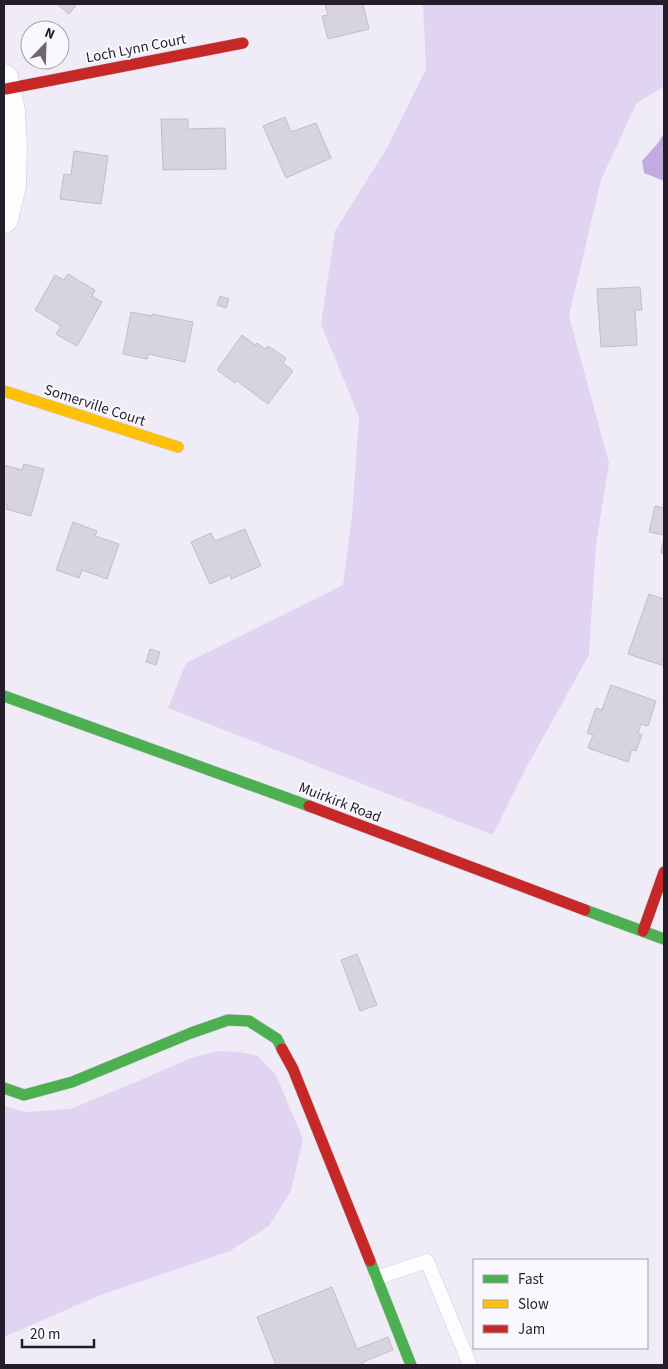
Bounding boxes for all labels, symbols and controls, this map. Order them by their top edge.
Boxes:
north arrow [20,20,70,70]
text: N [41,23,58,45]
street label: Loch Lynn Court [84,28,188,68]
street label: Somerville Court [41,379,148,432]
street label: Muirkirk Road [295,777,384,828]
legend [473,1259,648,1349]
text: Fast [518,1269,544,1290]
text: Slow [518,1294,549,1315]
scale bar [22,1316,95,1348]
text: Jam [518,1319,545,1340]
text: 20 m [30,1324,60,1345]

